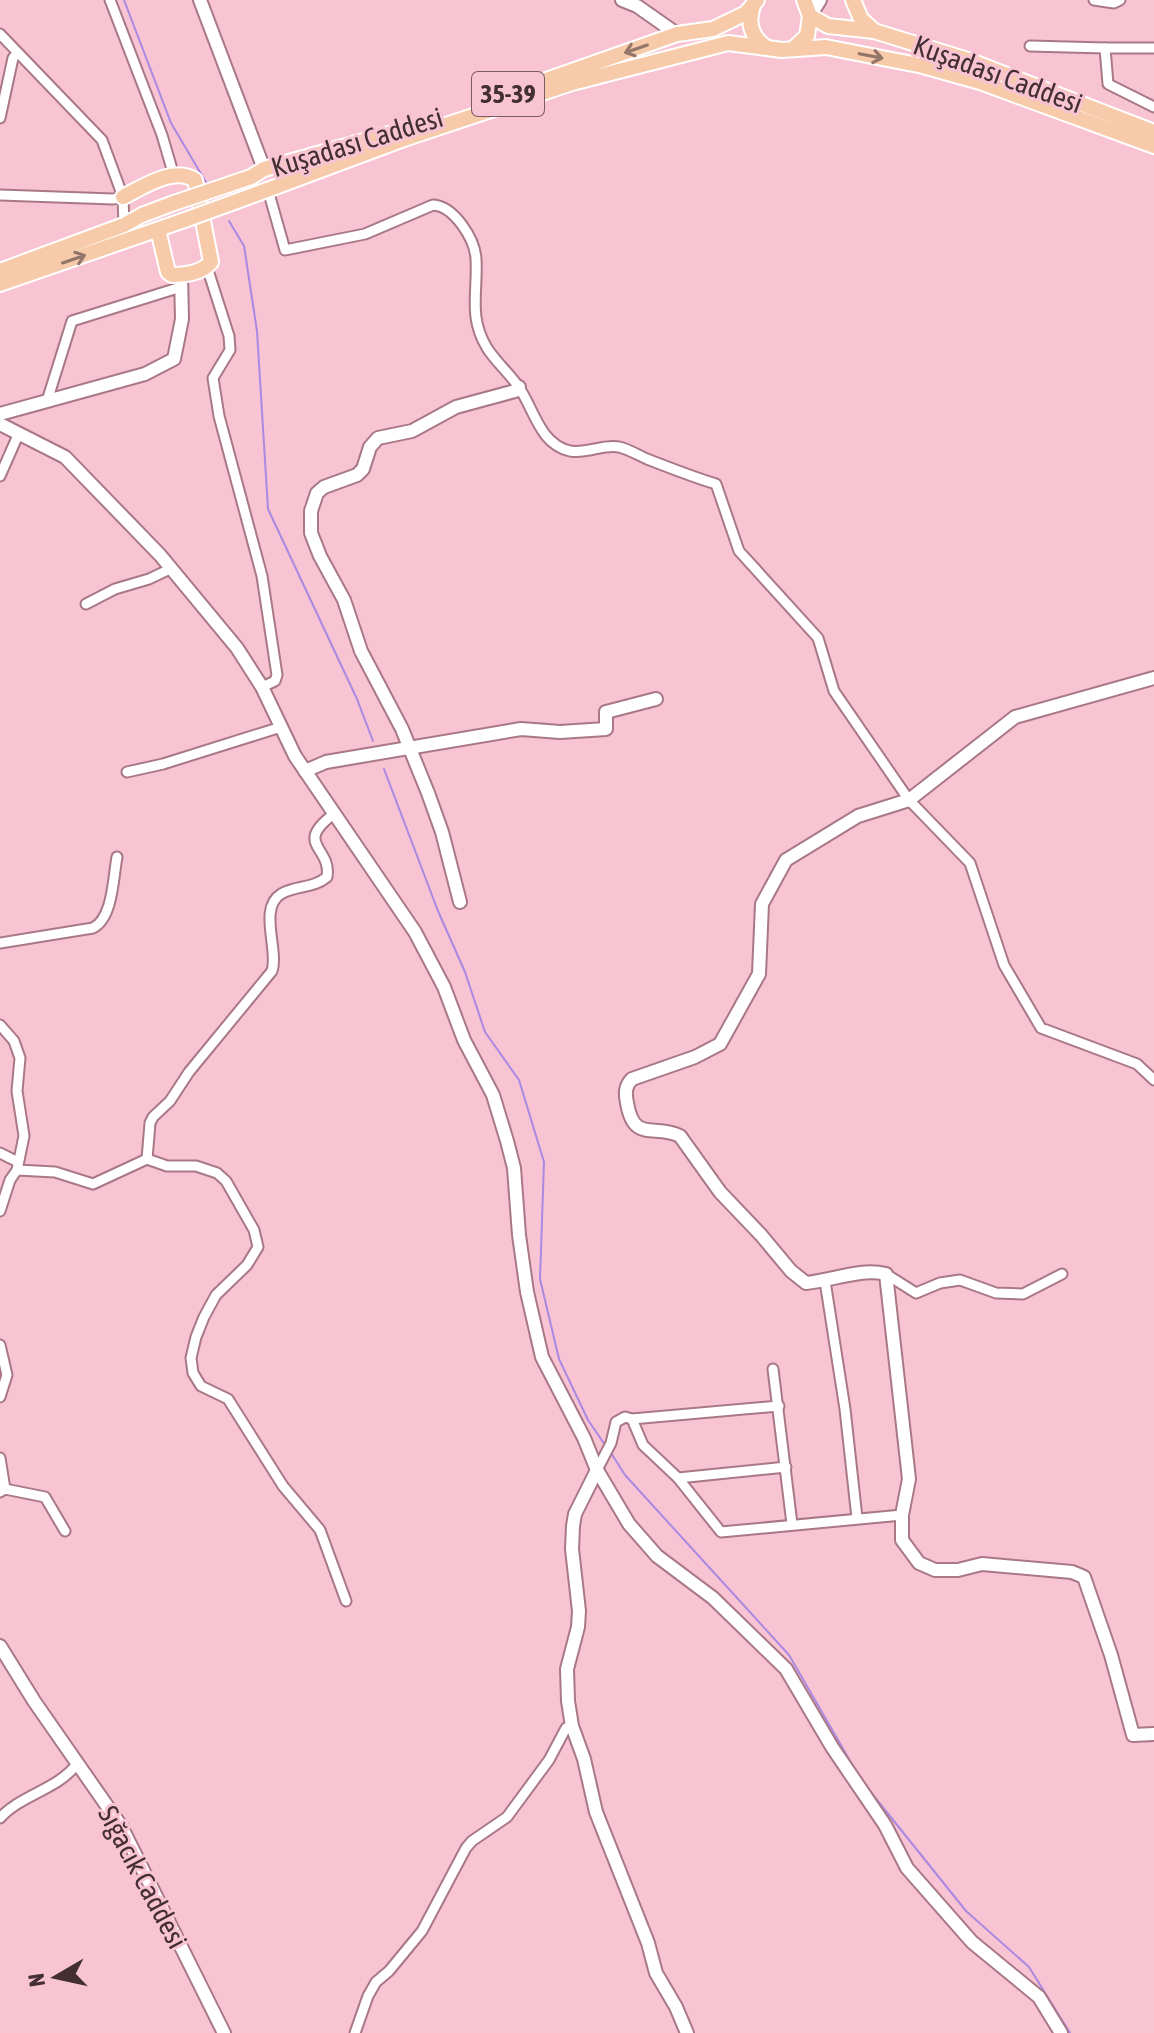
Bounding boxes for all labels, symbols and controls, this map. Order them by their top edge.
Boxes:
street label: Kuşadası Caddesi [909,29,1087,119]
one-way arrow [623,42,648,57]
one-way arrow [858,49,883,64]
road number: 35-39 [472,72,544,116]
street label: Kuşadası Caddesi [267,101,447,183]
one-way arrow [61,250,86,265]
street label: Sığacık Caddesi [92,1800,194,1954]
north arrow [16,1937,96,2017]
text: N [22,1972,50,1989]

